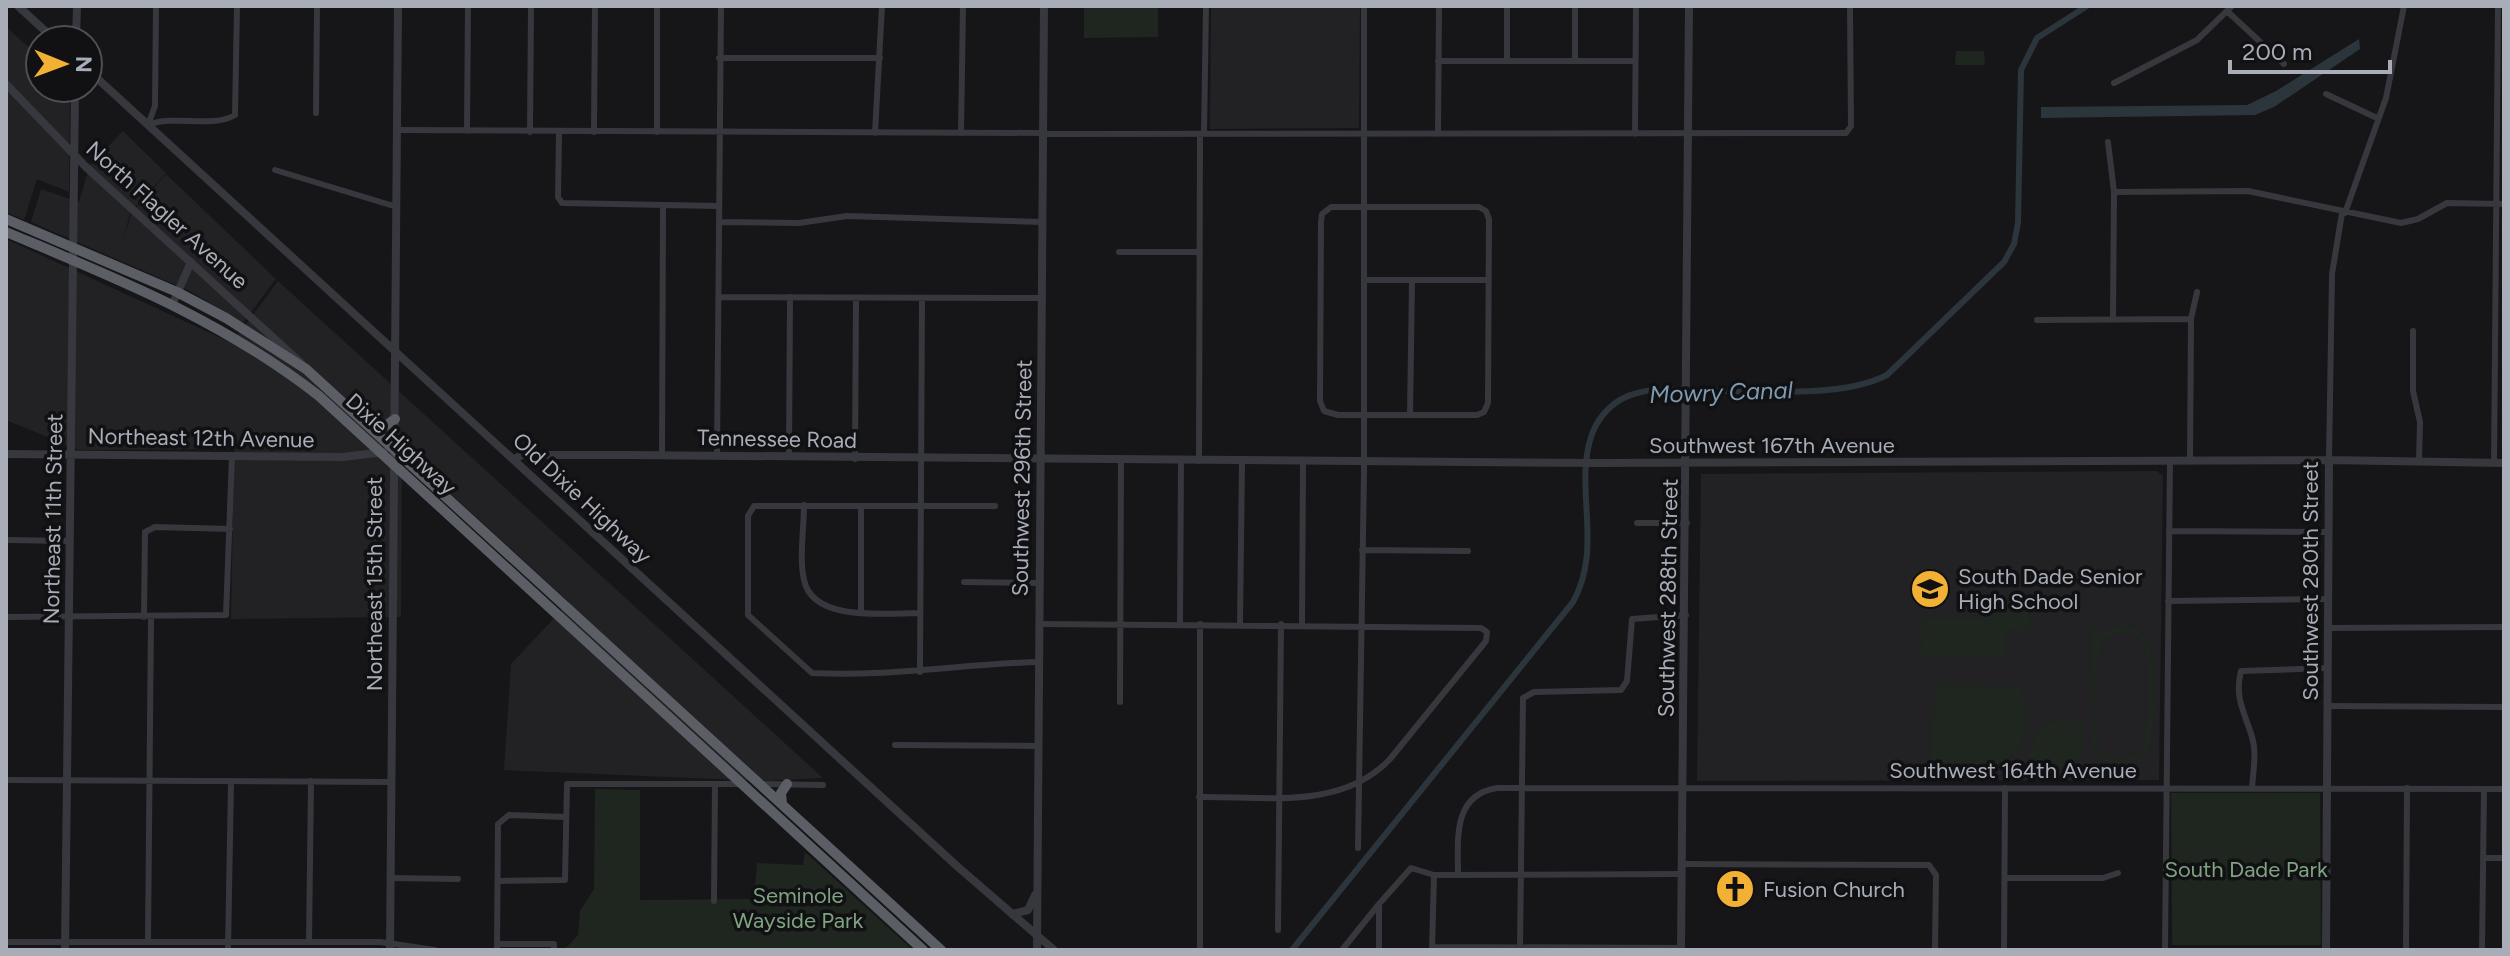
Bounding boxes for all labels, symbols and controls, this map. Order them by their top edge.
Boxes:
north arrow [24,24,104,104]
scale bar [2230,24,2390,74]
text: 200 m [2242,37,2313,66]
text: N [70,56,97,73]
street label: North Flagler Avenue [81,135,253,295]
street label: Southwest 296th Street [1006,359,1038,597]
water label: Mowry Canal [1649,375,1794,409]
street label: Dixie Highway [340,387,462,501]
street label: Northeast 11th Street [38,413,68,625]
street label: Northeast 12th Avenue [87,423,315,453]
street label: Tennessee Road [697,424,857,454]
street label: Old Dixie Highway [507,427,657,569]
street label: Southwest 167th Avenue [1649,432,1895,459]
street label: Southwest 280th Street [2297,461,2324,701]
street label: Northeast 15th Street [361,477,388,691]
street label: Southwest 288th Street [1652,478,1684,718]
place label: South Dade Senior High School [1958,563,2143,615]
school or university icon: South Dade Senior High School [1909,568,1951,610]
street label: Southwest 164th Avenue [1889,757,2137,784]
park label: South Dade Park [2164,856,2328,883]
church icon: Fusion Church [1714,868,1756,910]
place label: Fusion Church [1763,876,1905,903]
park label: Seminole Wayside Park [733,882,864,934]

